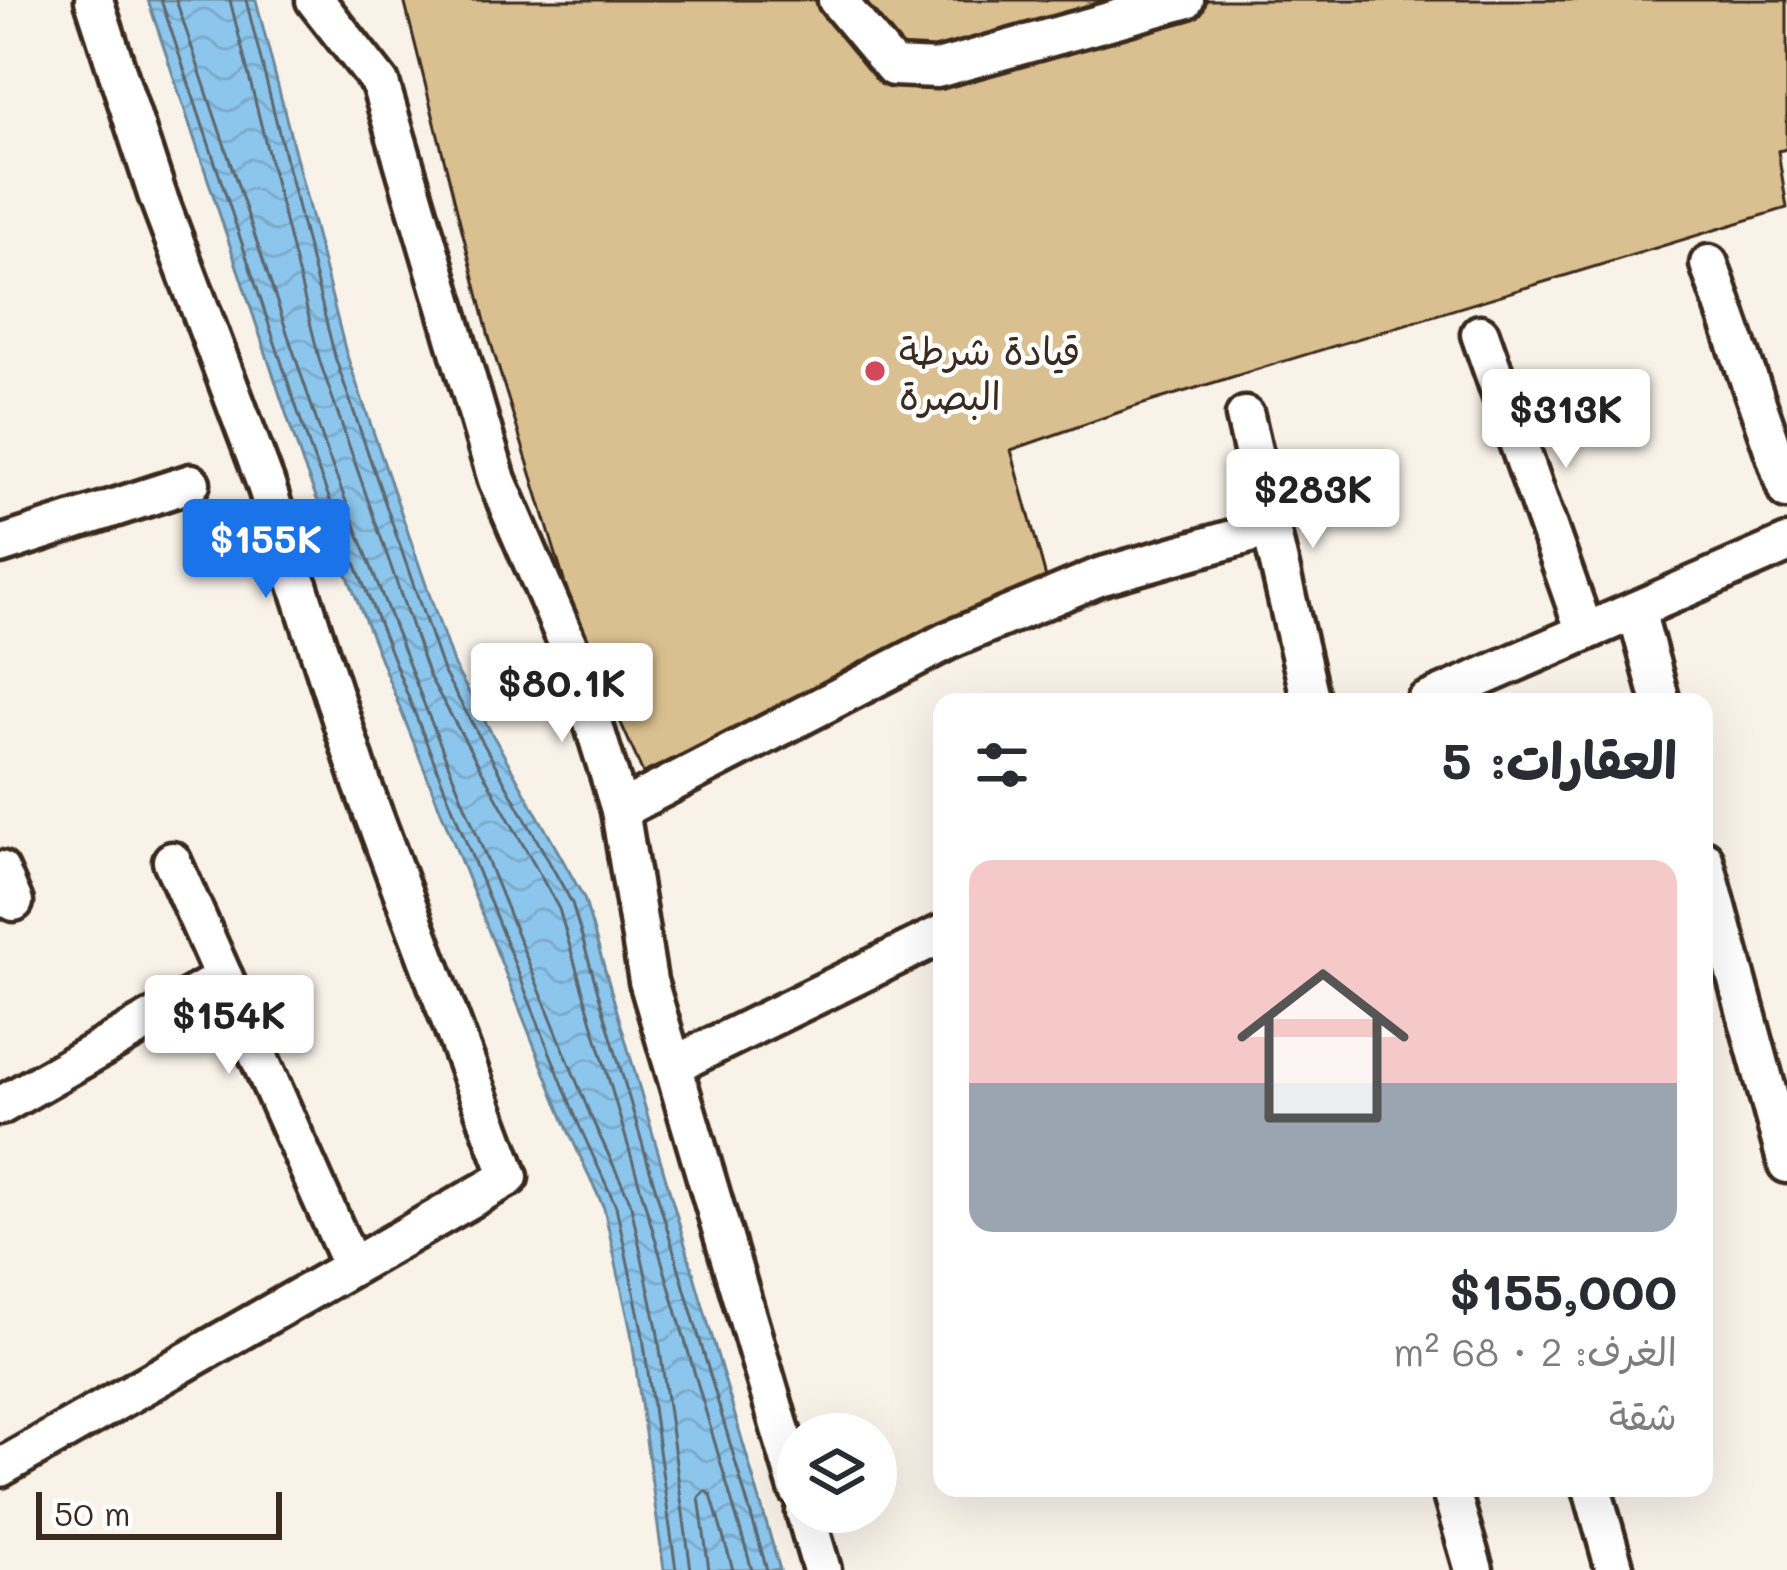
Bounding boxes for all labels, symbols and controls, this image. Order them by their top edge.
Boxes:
place label: قيادة شرطة البصرة [899,324,1081,420]
marker: قيادة شرطة البصرة [862,358,888,384]
pin: $313K [1482,369,1650,471]
text: $313K [1509,382,1623,433]
pin: $283K [1229,449,1397,551]
text: $283K [1253,462,1373,513]
pin: $155K [182,499,350,601]
text: $155K [210,512,322,563]
pin: $80.1K [464,643,660,745]
text: $80.1K [498,656,626,707]
text: العقارات: 5 [1442,725,1677,792]
icon: filters [969,732,1035,798]
icon: home [1215,938,1431,1154]
pin: $154K [145,975,313,1077]
text: $154K [172,988,286,1039]
text: $155,000 [1449,1256,1677,1323]
text: الغرف: 2 · 68 m² [1393,1325,1677,1376]
text: شقة [1609,1389,1677,1440]
map controls [777,1413,897,1533]
button: layers [777,1413,897,1533]
scale bar [36,1486,282,1539]
text: 50 m [54,1491,130,1534]

